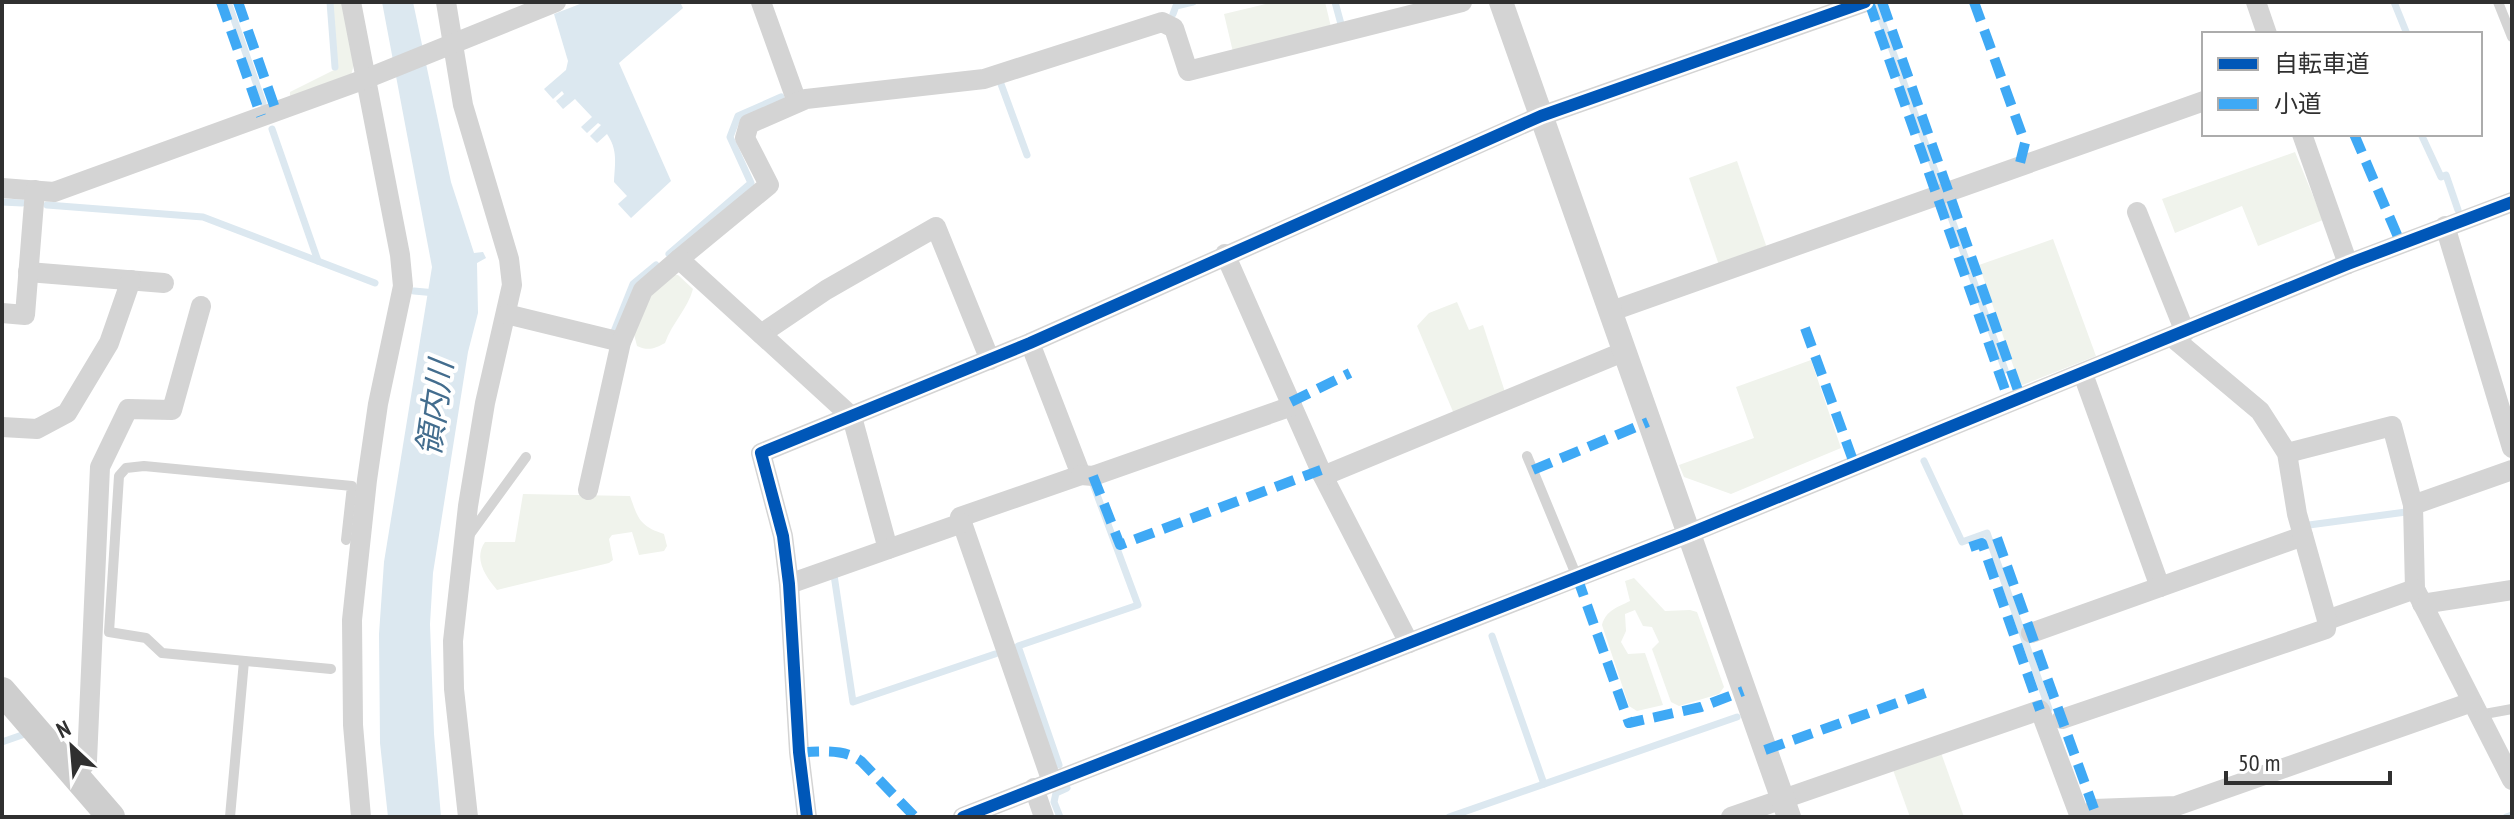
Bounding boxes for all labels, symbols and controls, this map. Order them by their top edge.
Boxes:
legend [2202,32,2482,136]
text: 自転車道 [2274,48,2370,79]
text: 小道 [2274,88,2322,119]
water label: 領内川 [407,355,462,458]
north arrow [32,707,112,787]
text: N [52,714,75,744]
scale bar [2226,735,2390,785]
text: 50 m [2238,747,2280,778]

